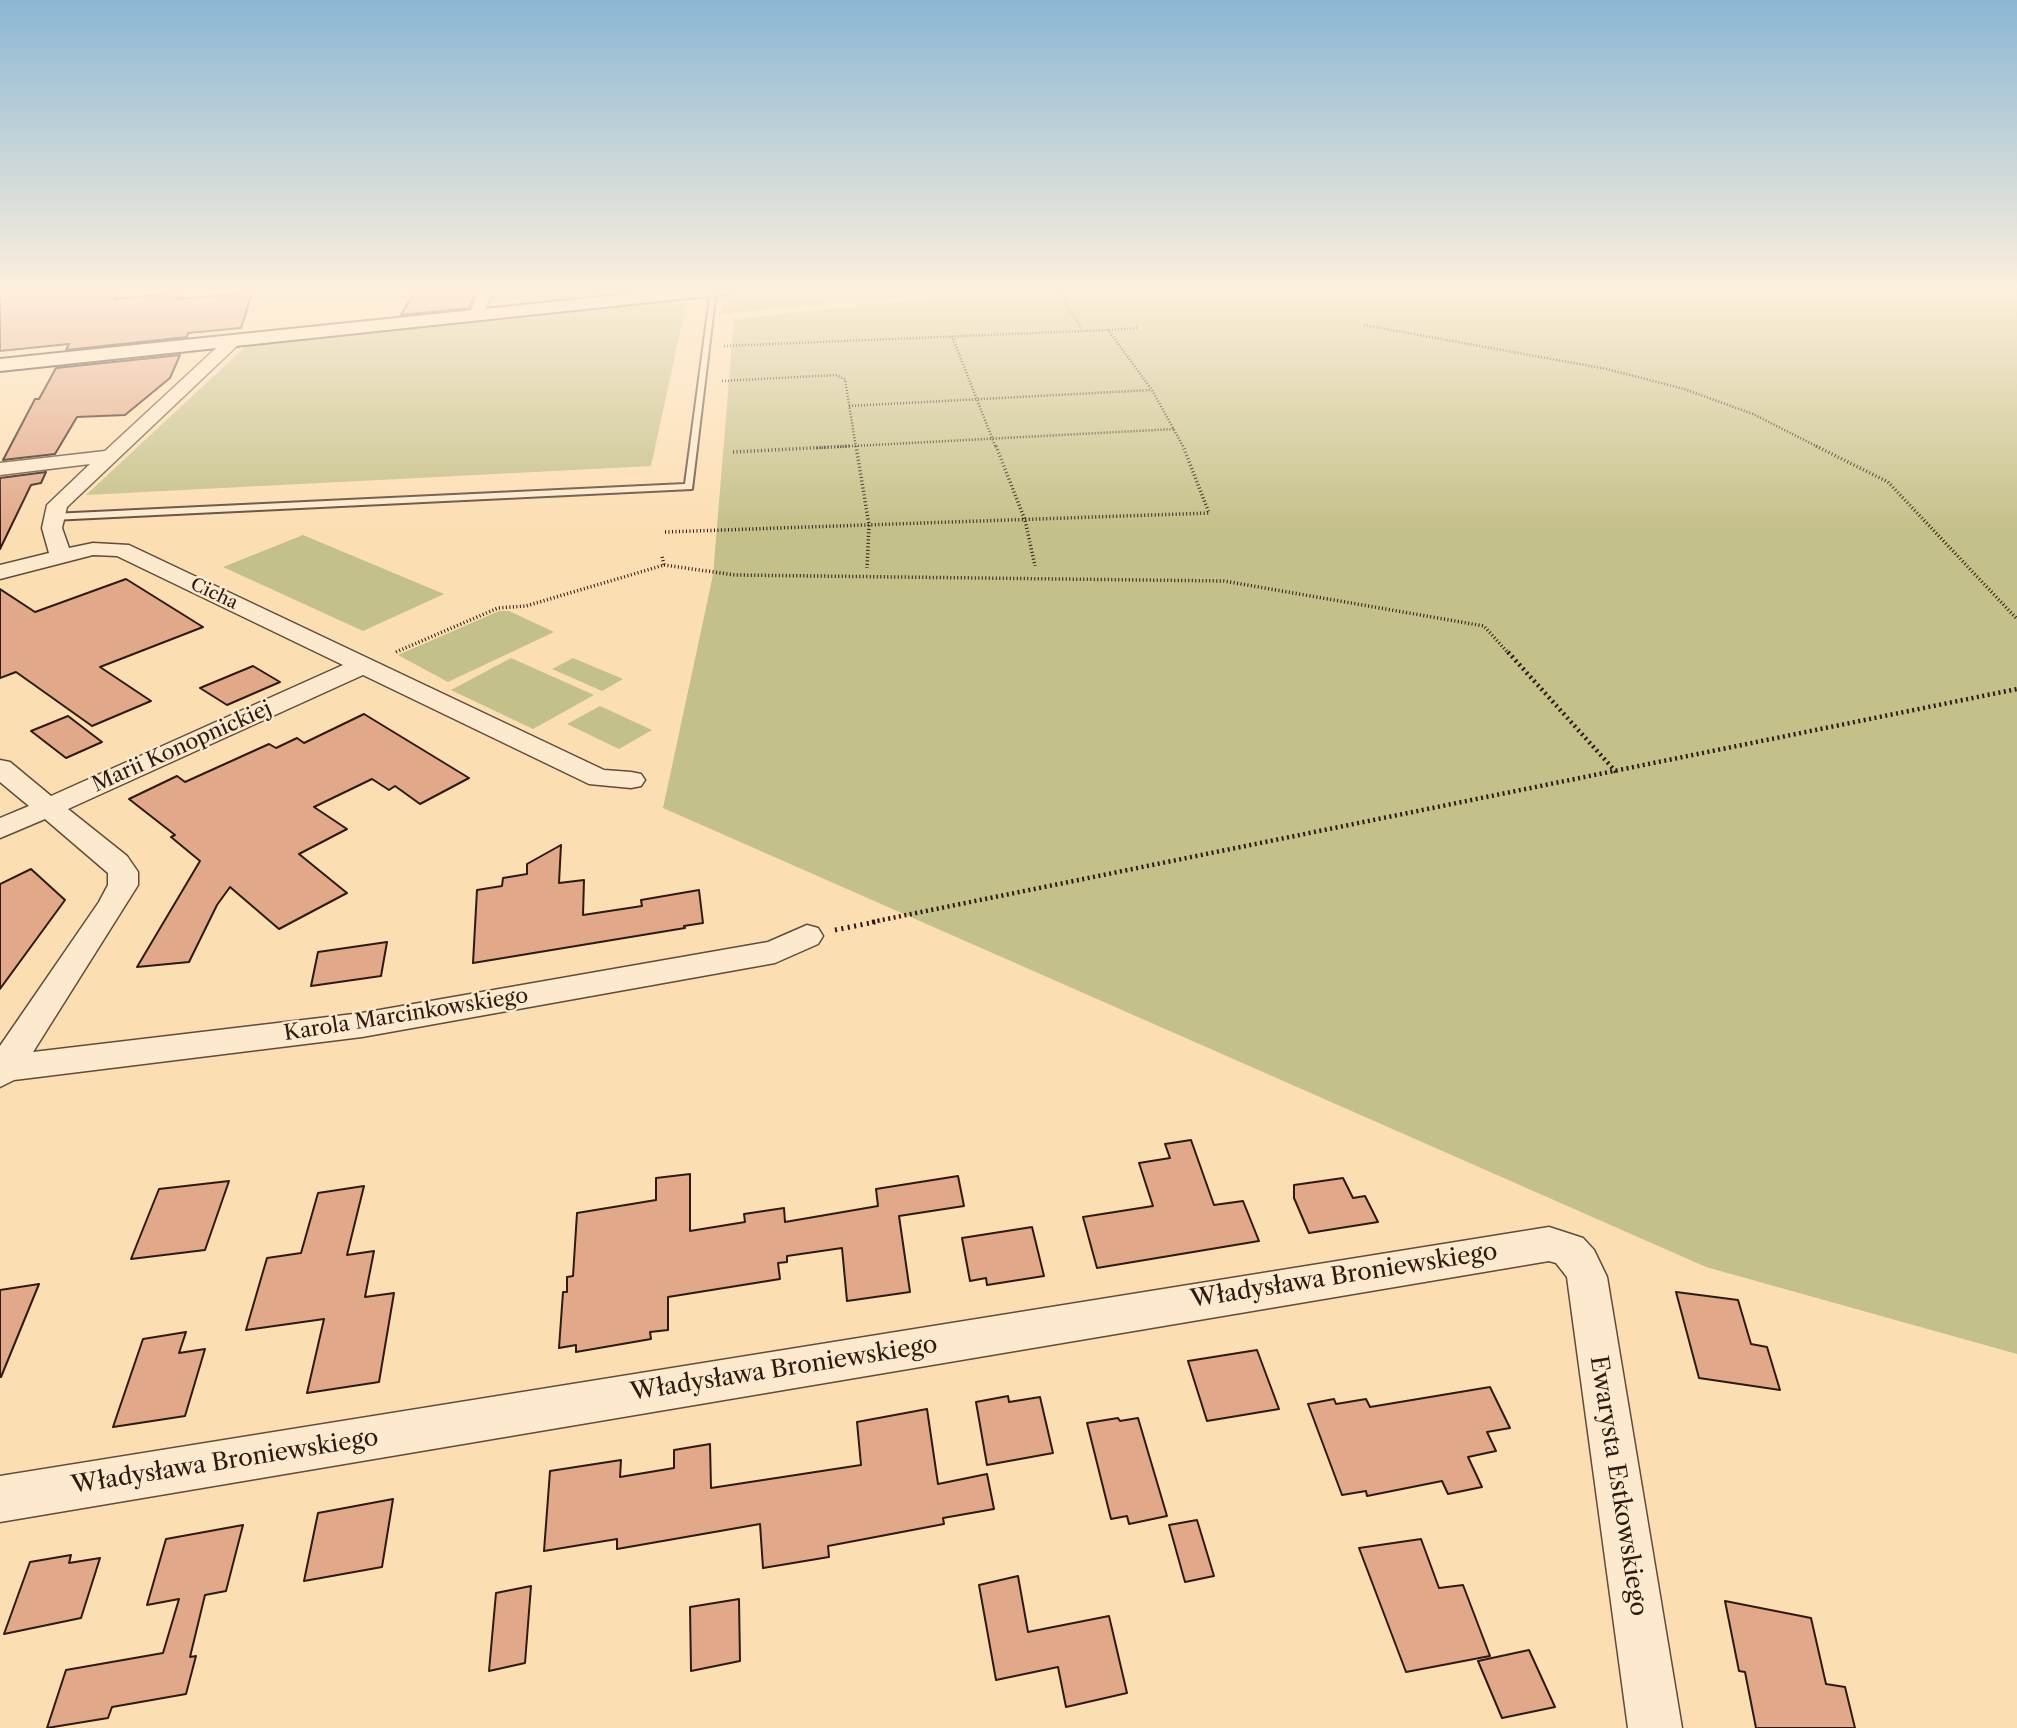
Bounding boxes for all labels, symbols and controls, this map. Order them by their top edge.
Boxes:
street label: Cicha [187,574,241,614]
street label: Marii Konopnickiej [88,696,276,798]
street label: Karola Marcinkowskiego [282,983,530,1047]
street label: Władysława Broniewskiego [1188,1238,1500,1314]
street label: Władysława Broniewskiego [628,1331,940,1407]
street label: Ewarysta Estkowskiego [1583,1354,1653,1618]
street label: Władysława Broniewskiego [69,1424,381,1500]

